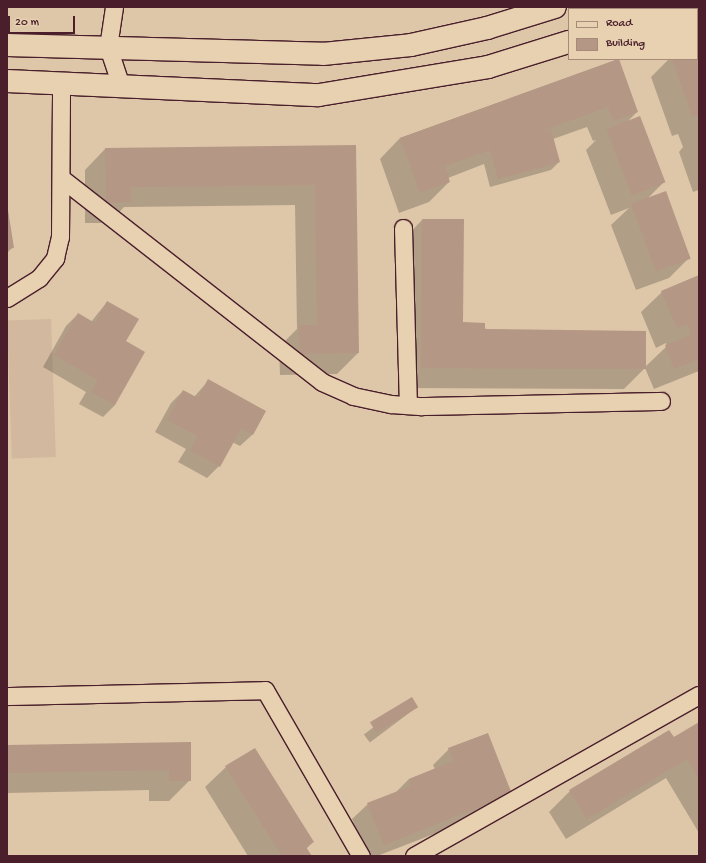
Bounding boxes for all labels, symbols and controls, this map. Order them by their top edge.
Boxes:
scale bar [10,8,77,34]
legend [568,8,698,60]
text: 20 m [15,16,39,30]
text: Road [606,17,632,31]
text: Building [606,37,645,51]

